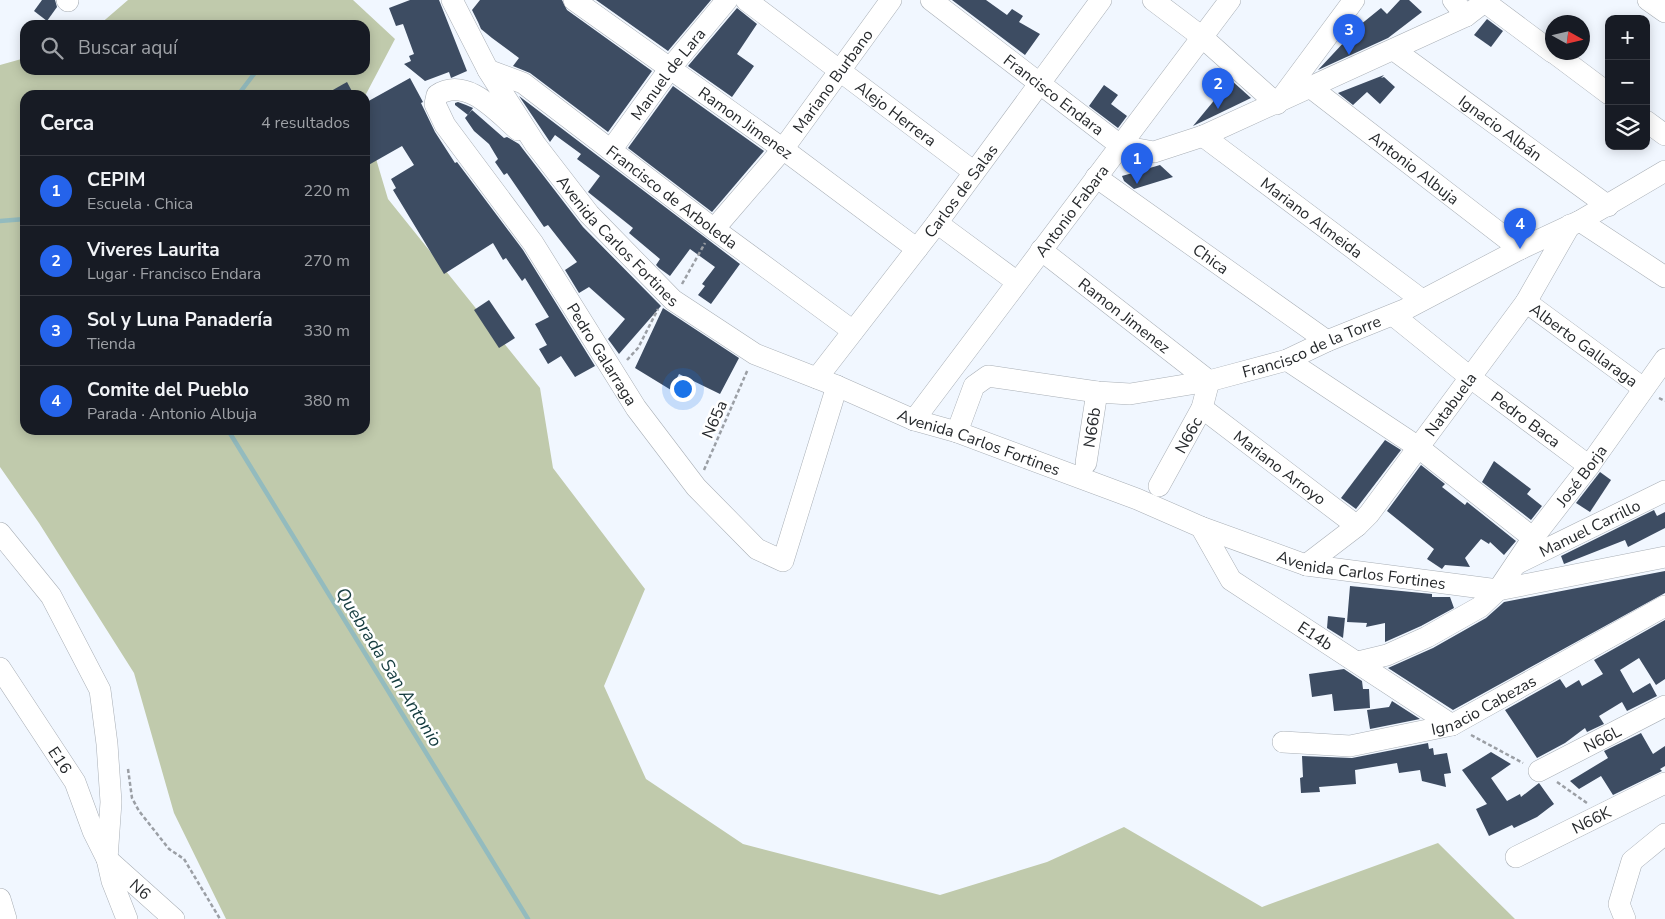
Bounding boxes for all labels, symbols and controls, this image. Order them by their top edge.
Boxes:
pin: 3 [1333,14,1365,55]
north arrow [1545,15,1590,60]
map controls [1605,15,1650,150]
button: + [1605,15,1650,60]
search box [20,20,370,75]
street label: Manuel de Lara [626,24,711,125]
street label: Mariano Burbano [788,25,879,138]
icon: search [38,34,66,62]
text: Buscar aquí [78,35,177,61]
street label: Francisco Endara [998,50,1108,141]
button: − [1605,60,1650,105]
pin: 2 [1202,68,1234,109]
street label: Alejo Herrera [850,76,941,152]
street label: Ramon Jimenez [694,82,797,165]
street label: Ignacio Albán [1454,91,1546,166]
button: layers [1605,105,1650,150]
text: Cerca [40,109,94,137]
text: 4 resultados [261,112,350,134]
street label: Antonio Albuja [1364,127,1463,210]
street label: Carlos de Salas [919,140,1003,243]
street label: Francisco de Arboleda [601,141,742,255]
pin: 1 [1121,143,1153,184]
street label: Antonio Fabara [1030,161,1114,262]
text: CEPIM [87,167,145,193]
street label: Avenida Carlos Fortines [551,171,682,312]
street label: Mariano Almeida [1256,173,1367,264]
text: 1 [51,180,61,202]
text: 220 m [303,180,350,202]
text: Escuela · Chica [87,193,193,215]
pin: 4 [1504,208,1536,249]
text: Viveres Laurita [87,237,220,263]
street label: Chica [1188,239,1233,280]
text: 2 [51,250,61,272]
text: 270 m [303,250,350,272]
text: Lugar · Francisco Endara [87,263,261,285]
street label: Ramon Jimenez [1073,273,1175,359]
street label: Alberto Gallaraga [1525,298,1642,393]
street label: Pedro Galarraga [561,299,642,410]
text: Sol y Luna Panadería [87,307,273,333]
street label: Francisco de la Torre [1240,310,1385,384]
text: 3 [51,320,61,342]
text: 330 m [303,320,350,342]
text: Tienda [87,333,136,355]
street label: Natabuela [1420,368,1482,441]
your location [670,376,696,402]
text: Comite del Pueblo [87,377,249,403]
street label: Pedro Baca [1486,387,1565,453]
text: 4 [51,390,61,412]
text: 380 m [303,390,350,412]
street label: N65a [697,397,733,442]
text: Parada · Antonio Albuja [87,403,257,425]
street label: Avenida Carlos Fortines [894,404,1063,481]
street label: N66b [1079,406,1106,449]
street label: N66c [1170,413,1208,458]
street label: Mariano Arroyo [1229,426,1330,511]
street label: José Borja [1551,441,1613,512]
street label: Manuel Carrillo [1536,495,1644,563]
street label: Avenida Carlos Fortines [1274,545,1447,595]
water label: Quebrada San Antonio [330,583,448,751]
street label: E14b [1293,617,1337,656]
street label: Ignacio Cabezas [1429,670,1540,741]
street label: N66L [1580,720,1626,758]
street label: E16 [43,742,77,778]
street label: N66K [1568,801,1616,840]
street label: N6 [125,874,155,905]

